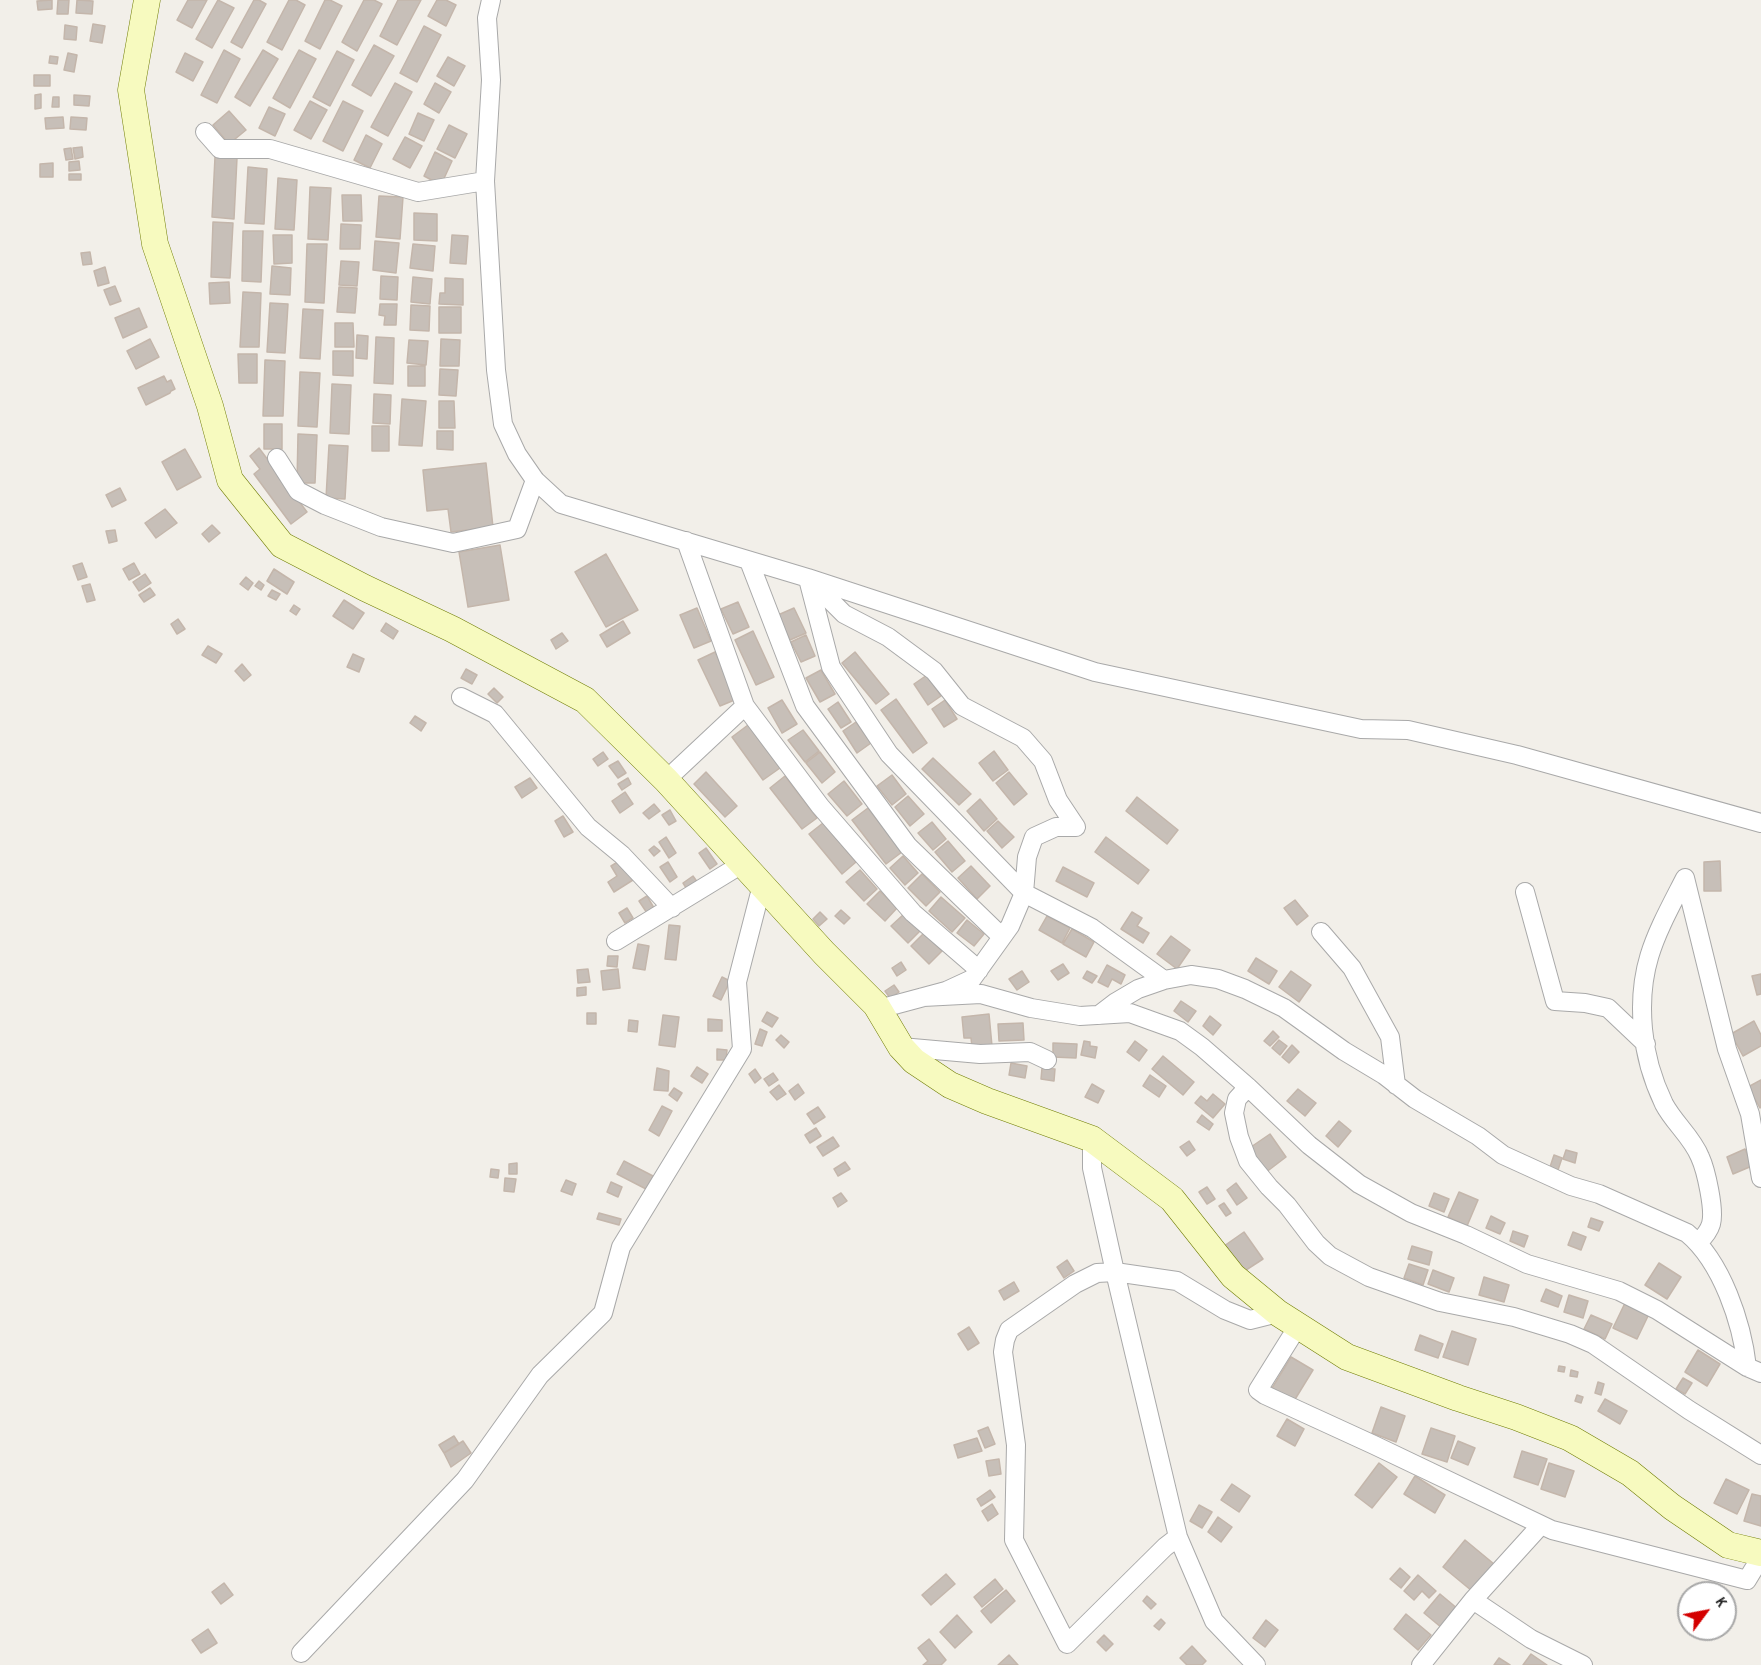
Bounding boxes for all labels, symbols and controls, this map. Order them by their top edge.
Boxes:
north arrow [1677,1581,1737,1641]
text: K [1711,1594,1731,1611]

